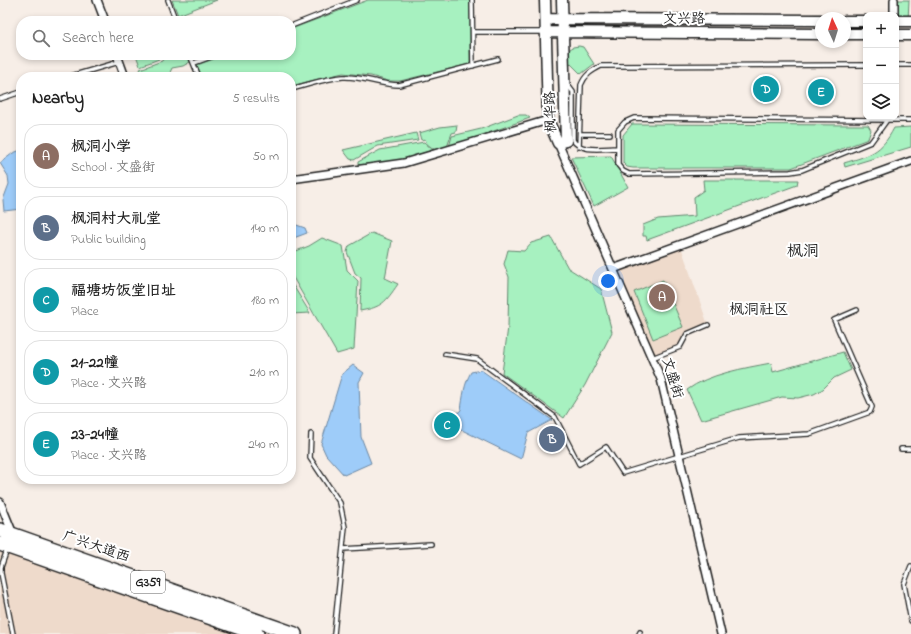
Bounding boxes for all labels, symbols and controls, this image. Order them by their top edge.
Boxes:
street label: 文兴路 [663,8,705,30]
north arrow [815,12,851,48]
map controls [863,12,899,120]
button: + [863,12,899,48]
search box [16,16,296,60]
icon: search [30,27,52,49]
text: Search here [62,27,134,49]
button: − [863,48,899,84]
pin: D [753,74,779,104]
pin: E [808,77,834,107]
button: layers [863,84,899,120]
text: Nearby [32,86,84,111]
text: 5 results [232,89,280,108]
street label: 枫华路 [540,91,562,133]
text: 枫洞小学 [71,136,131,158]
text: A [42,147,50,166]
text: 50 m [253,147,279,166]
text: School · 文盛街 [71,158,155,177]
text: 枫洞村大礼堂 [71,208,161,230]
text: B [42,219,50,238]
text: 140 m [251,219,279,238]
text: Public building [71,230,146,249]
district label: 枫洞 [787,240,819,264]
your location [598,271,618,291]
text: 福塘坊饭堂旧址 [71,280,176,302]
pin: A [649,282,675,312]
text: C [42,291,50,310]
text: 180 m [251,291,279,310]
district label: 枫洞社区 [729,299,789,321]
text: Place [71,302,99,321]
text: 21-22幢 [71,352,119,374]
street label: 文盛街 [656,355,688,401]
text: D [41,363,51,382]
text: 210 m [249,363,279,382]
text: Place · 文兴路 [71,374,147,393]
pin: C [434,410,460,440]
text: 23-24幢 [71,424,119,446]
pin: B [539,424,565,454]
text: E [42,435,50,454]
text: 240 m [248,435,279,454]
text: Place · 文兴路 [71,446,147,465]
street label: 广兴大道西 [59,526,133,568]
road number: G359 [131,571,165,593]

